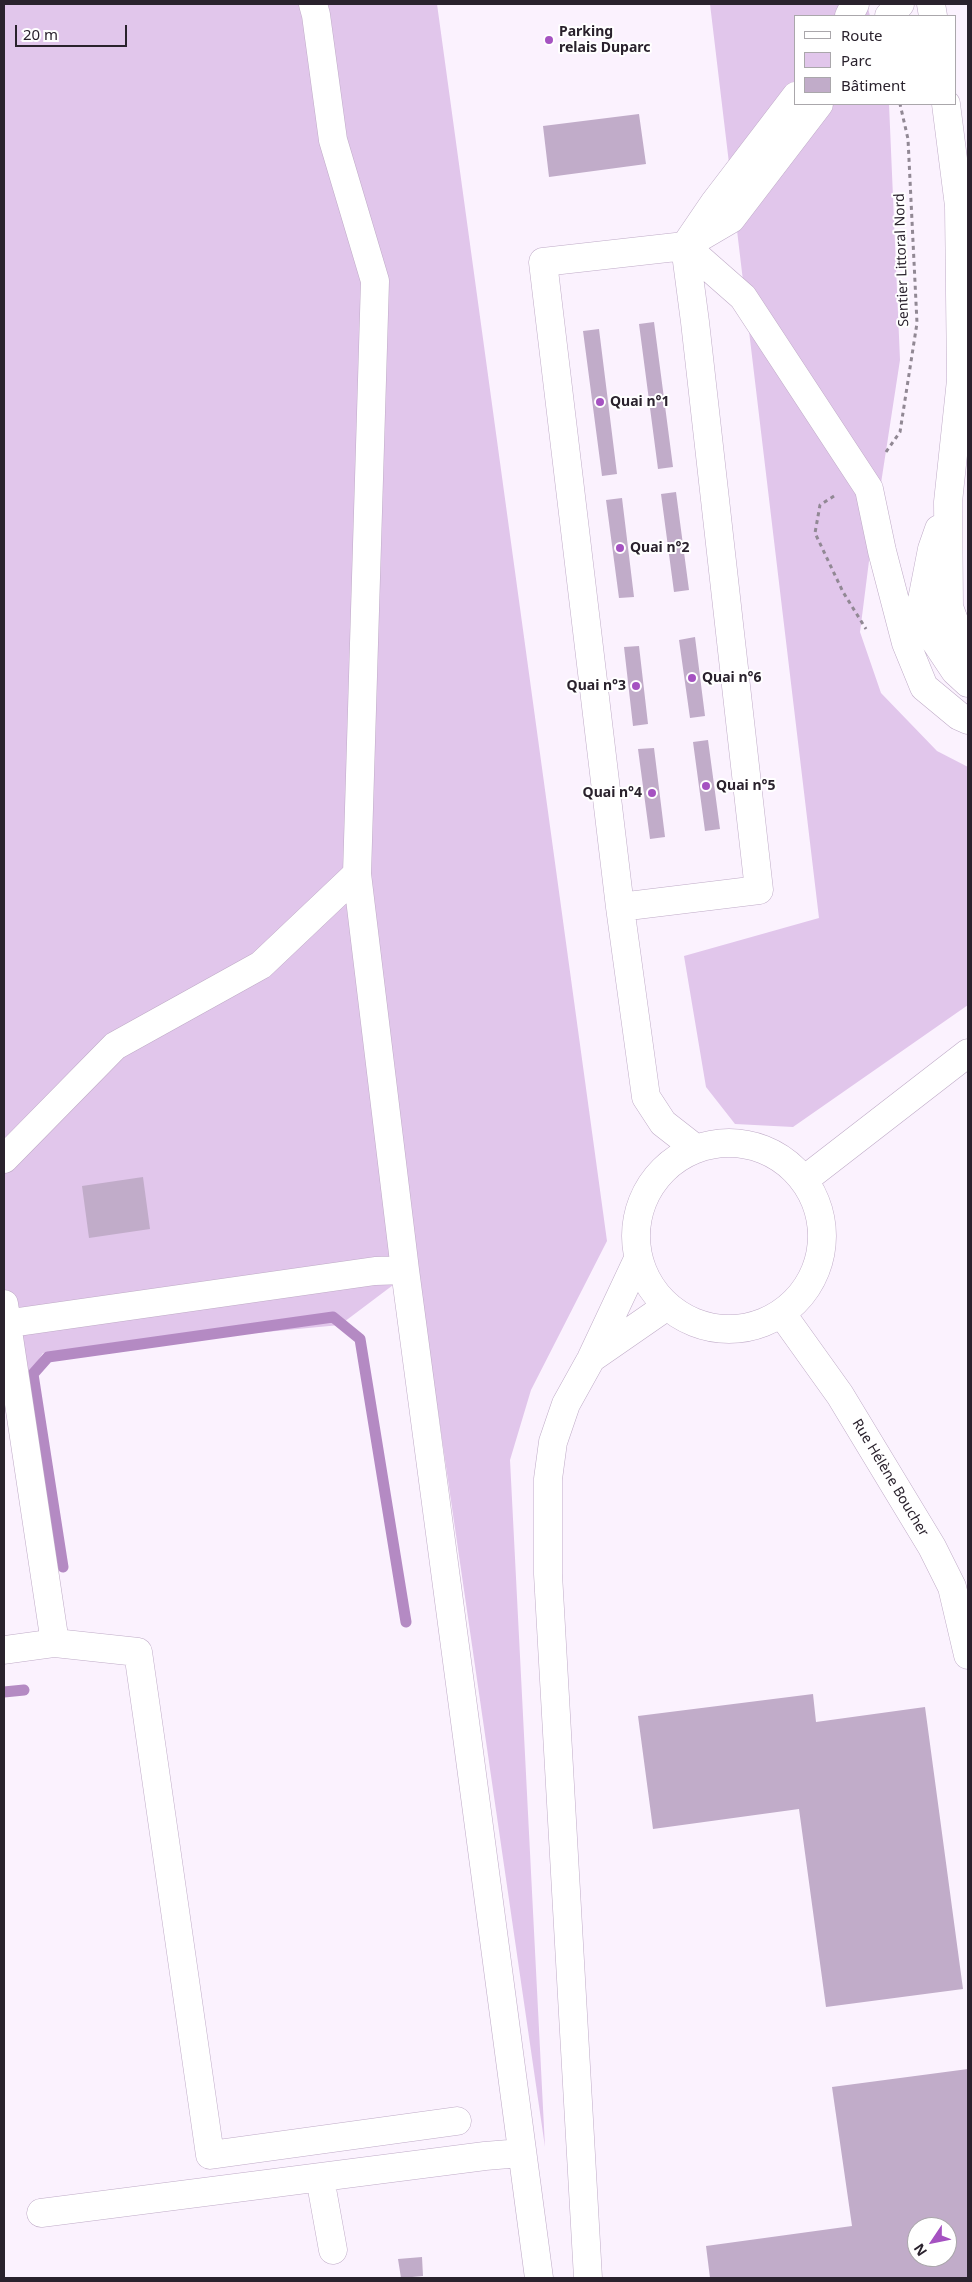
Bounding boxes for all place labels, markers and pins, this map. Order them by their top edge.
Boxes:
place label: Parking relais Duparc [559,24,651,56]
marker: Parking relais Duparc [543,34,555,46]
place label: Quai n°1 [610,394,669,410]
marker: Quai n°1 [594,396,606,408]
place label: Quai n°2 [630,540,689,556]
marker: Quai n°2 [614,542,626,554]
place label: Quai n°6 [702,670,761,686]
marker: Quai n°6 [686,672,698,684]
place label: Quai n°3 [567,678,626,694]
marker: Quai n°3 [630,680,642,692]
place label: Quai n°5 [716,778,775,794]
marker: Quai n°5 [700,780,712,792]
place label: Quai n°4 [583,785,642,801]
marker: Quai n°4 [646,787,658,799]

